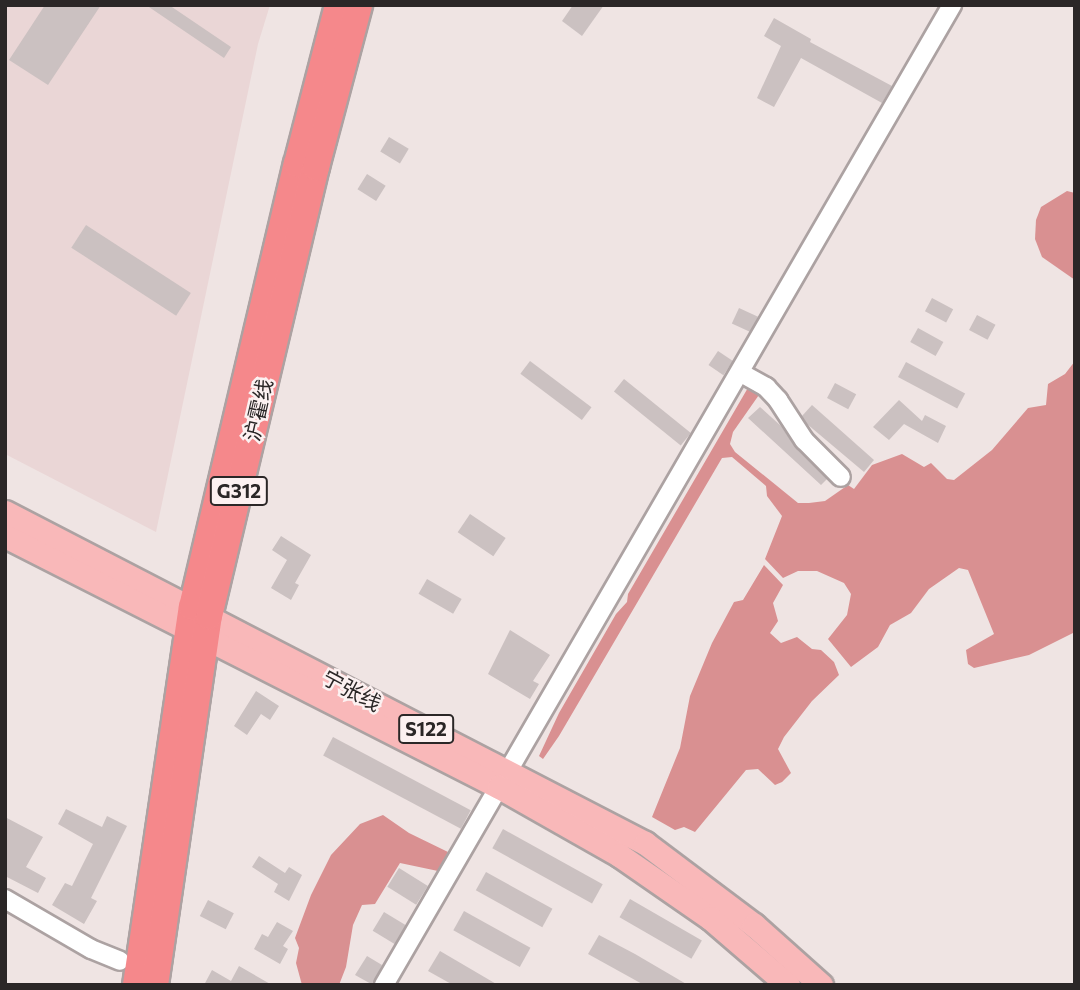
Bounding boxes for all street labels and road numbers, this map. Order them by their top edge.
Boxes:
street label: 沪霍线 [239,376,277,444]
road number: G312 [209,476,269,506]
street label: 宁张线 [318,664,386,716]
road number: S122 [398,714,454,744]

